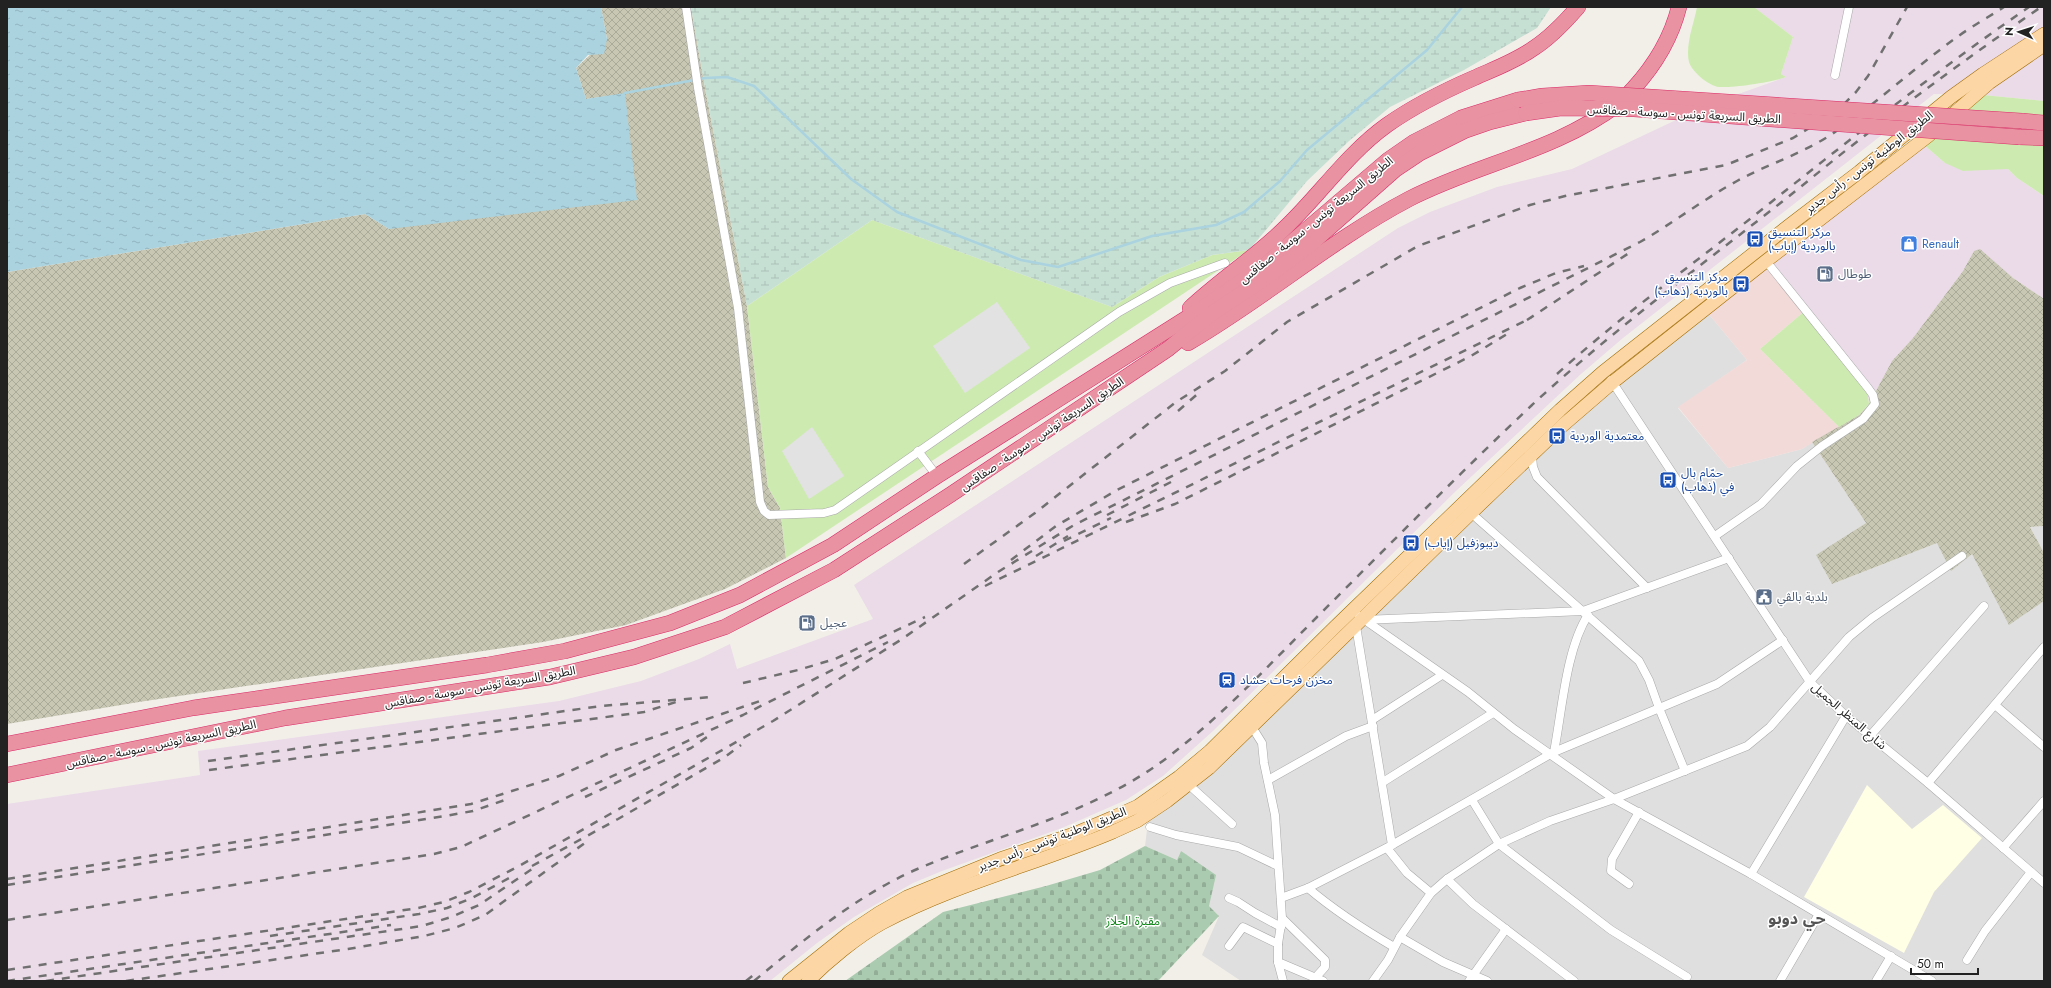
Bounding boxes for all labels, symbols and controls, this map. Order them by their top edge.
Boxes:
north arrow [1999,12,2039,52]
text: N [2001,27,2017,36]
street label: الطريق السريعة تونس - سوسة - صفاقس [1587,100,1781,128]
street label: الطريق الوطنية تونس - رأس جدير [1800,106,1937,218]
street label: الطريق السريعة تونس - سوسة - صفاقس [1235,152,1397,288]
place label: مركز التنسيق بالوردية (إياب) [1768,223,1836,255]
bus stop icon: مركز التنسيق بالوردية (إياب) [1745,229,1765,249]
shop icon: Renault [1899,234,1919,254]
place label: Renault [1922,235,1959,253]
fuel station icon: طوطال [1815,264,1835,284]
place label: طوطال [1838,265,1872,283]
place label: مركز التنسيق بالوردية (ذهاب) [1654,268,1728,300]
bus stop icon: مركز التنسيق بالوردية (ذهاب) [1731,274,1751,294]
street label: الطريق السريعة تونس - سوسة - صفاقس [957,372,1128,496]
bus stop icon: معتمدية الوردية [1547,426,1567,446]
place label: معتمدية الوردية [1570,427,1644,445]
place label: حمّام بال في (ذهاب) [1681,464,1734,497]
bus stop icon: حمّام بال في (ذهاب) [1658,470,1678,490]
bus stop icon: ديبوزفيل (إياب) [1401,533,1421,553]
place label: ديبوزفيل (إياب) [1424,534,1499,552]
public building icon: بلدية بالڤي [1754,587,1774,607]
place label: بلدية بالڤي [1777,588,1828,607]
fuel station icon: عجيل [797,613,817,633]
place label: عجيل [820,614,847,632]
street label: الطريق السريعة تونس - سوسة - صفاقس [383,661,577,713]
station icon: مخزن فرحات حشاد [1217,670,1237,690]
place label: مخزن فرحات حشاد [1240,671,1333,689]
street label: شارع المنظر الجميل [1807,678,1891,754]
street label: الطريق السريعة تونس - سوسة - صفاقس [64,715,258,773]
street label: الطريق الوطنية تونس - رأس جدير [974,802,1129,876]
district label: حي دوبو [1768,907,1826,931]
park label: مقبرة الجلاز [1105,912,1160,930]
scale bar [1911,950,1978,976]
text: 50 m [1917,955,1944,973]

